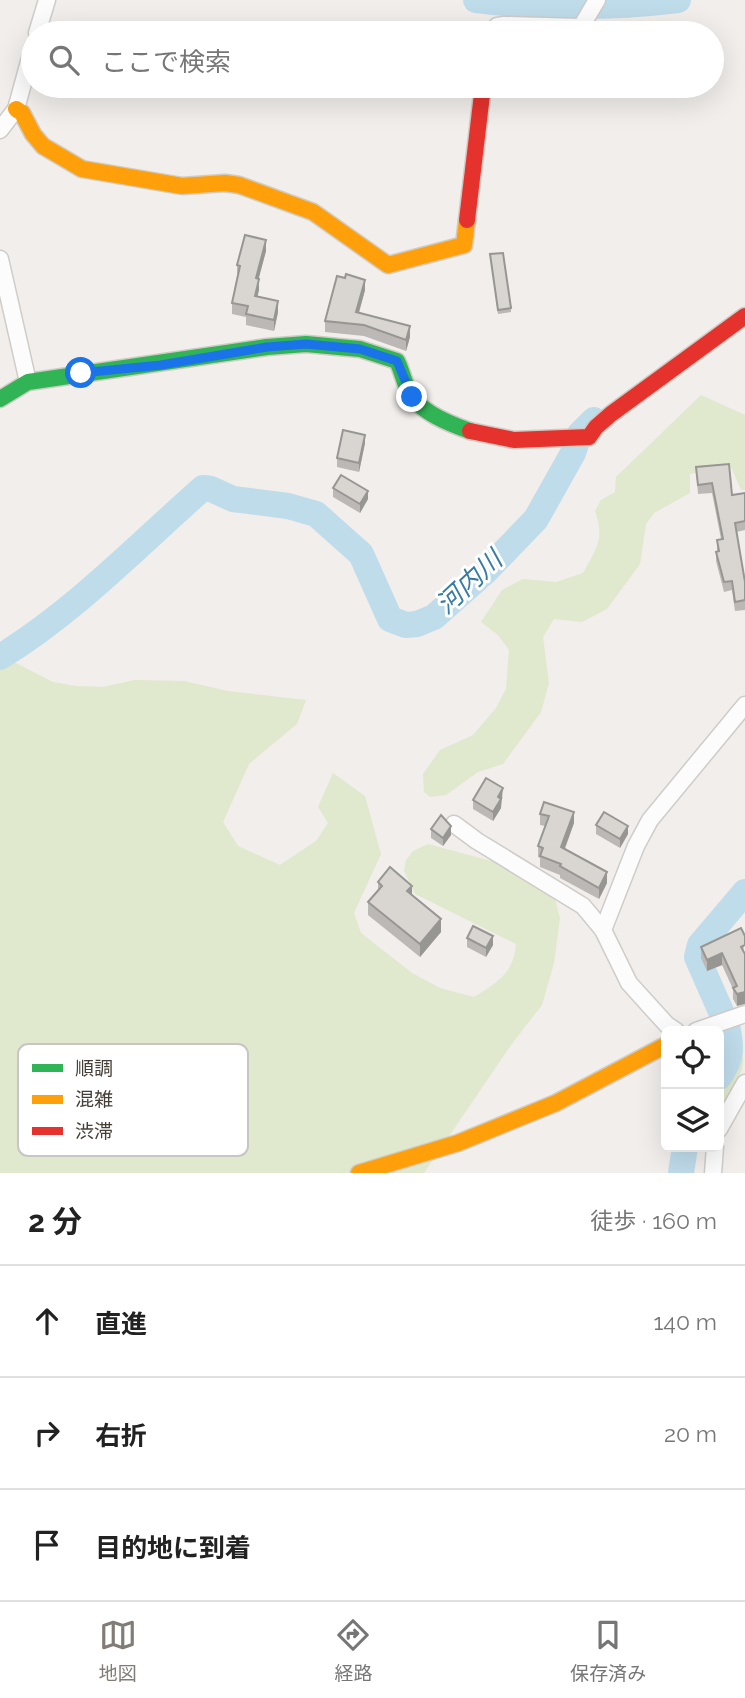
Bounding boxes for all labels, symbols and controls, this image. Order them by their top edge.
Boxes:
search box [21,21,724,98]
icon: search [45,41,83,79]
text: ここで検索 [101,47,231,77]
route start [65,357,96,388]
route end [396,381,427,412]
water label: 河内川 [430,542,510,620]
map controls [661,1026,724,1152]
button: locate [661,1026,724,1089]
legend [18,1044,248,1156]
text: 順調 [75,1057,113,1079]
text: 混雑 [75,1088,113,1110]
button: layers [661,1089,724,1152]
text: 渋滞 [75,1120,113,1142]
text: 2 分 [28,1204,82,1239]
text: 徒歩 · 160 m [590,1207,717,1234]
icon: ahead [28,1302,66,1340]
text: 140 m [654,1308,717,1335]
text: 直進 [95,1309,147,1339]
icon: right [28,1414,66,1452]
text: 20 m [664,1420,717,1447]
text: 右折 [95,1421,147,1451]
icon: arrive [28,1526,66,1564]
text: 目的地に到着 [95,1533,251,1563]
tab: 地図 [99,1616,137,1685]
tab: 経路 [334,1616,372,1685]
tab: 保存済み [570,1616,646,1685]

